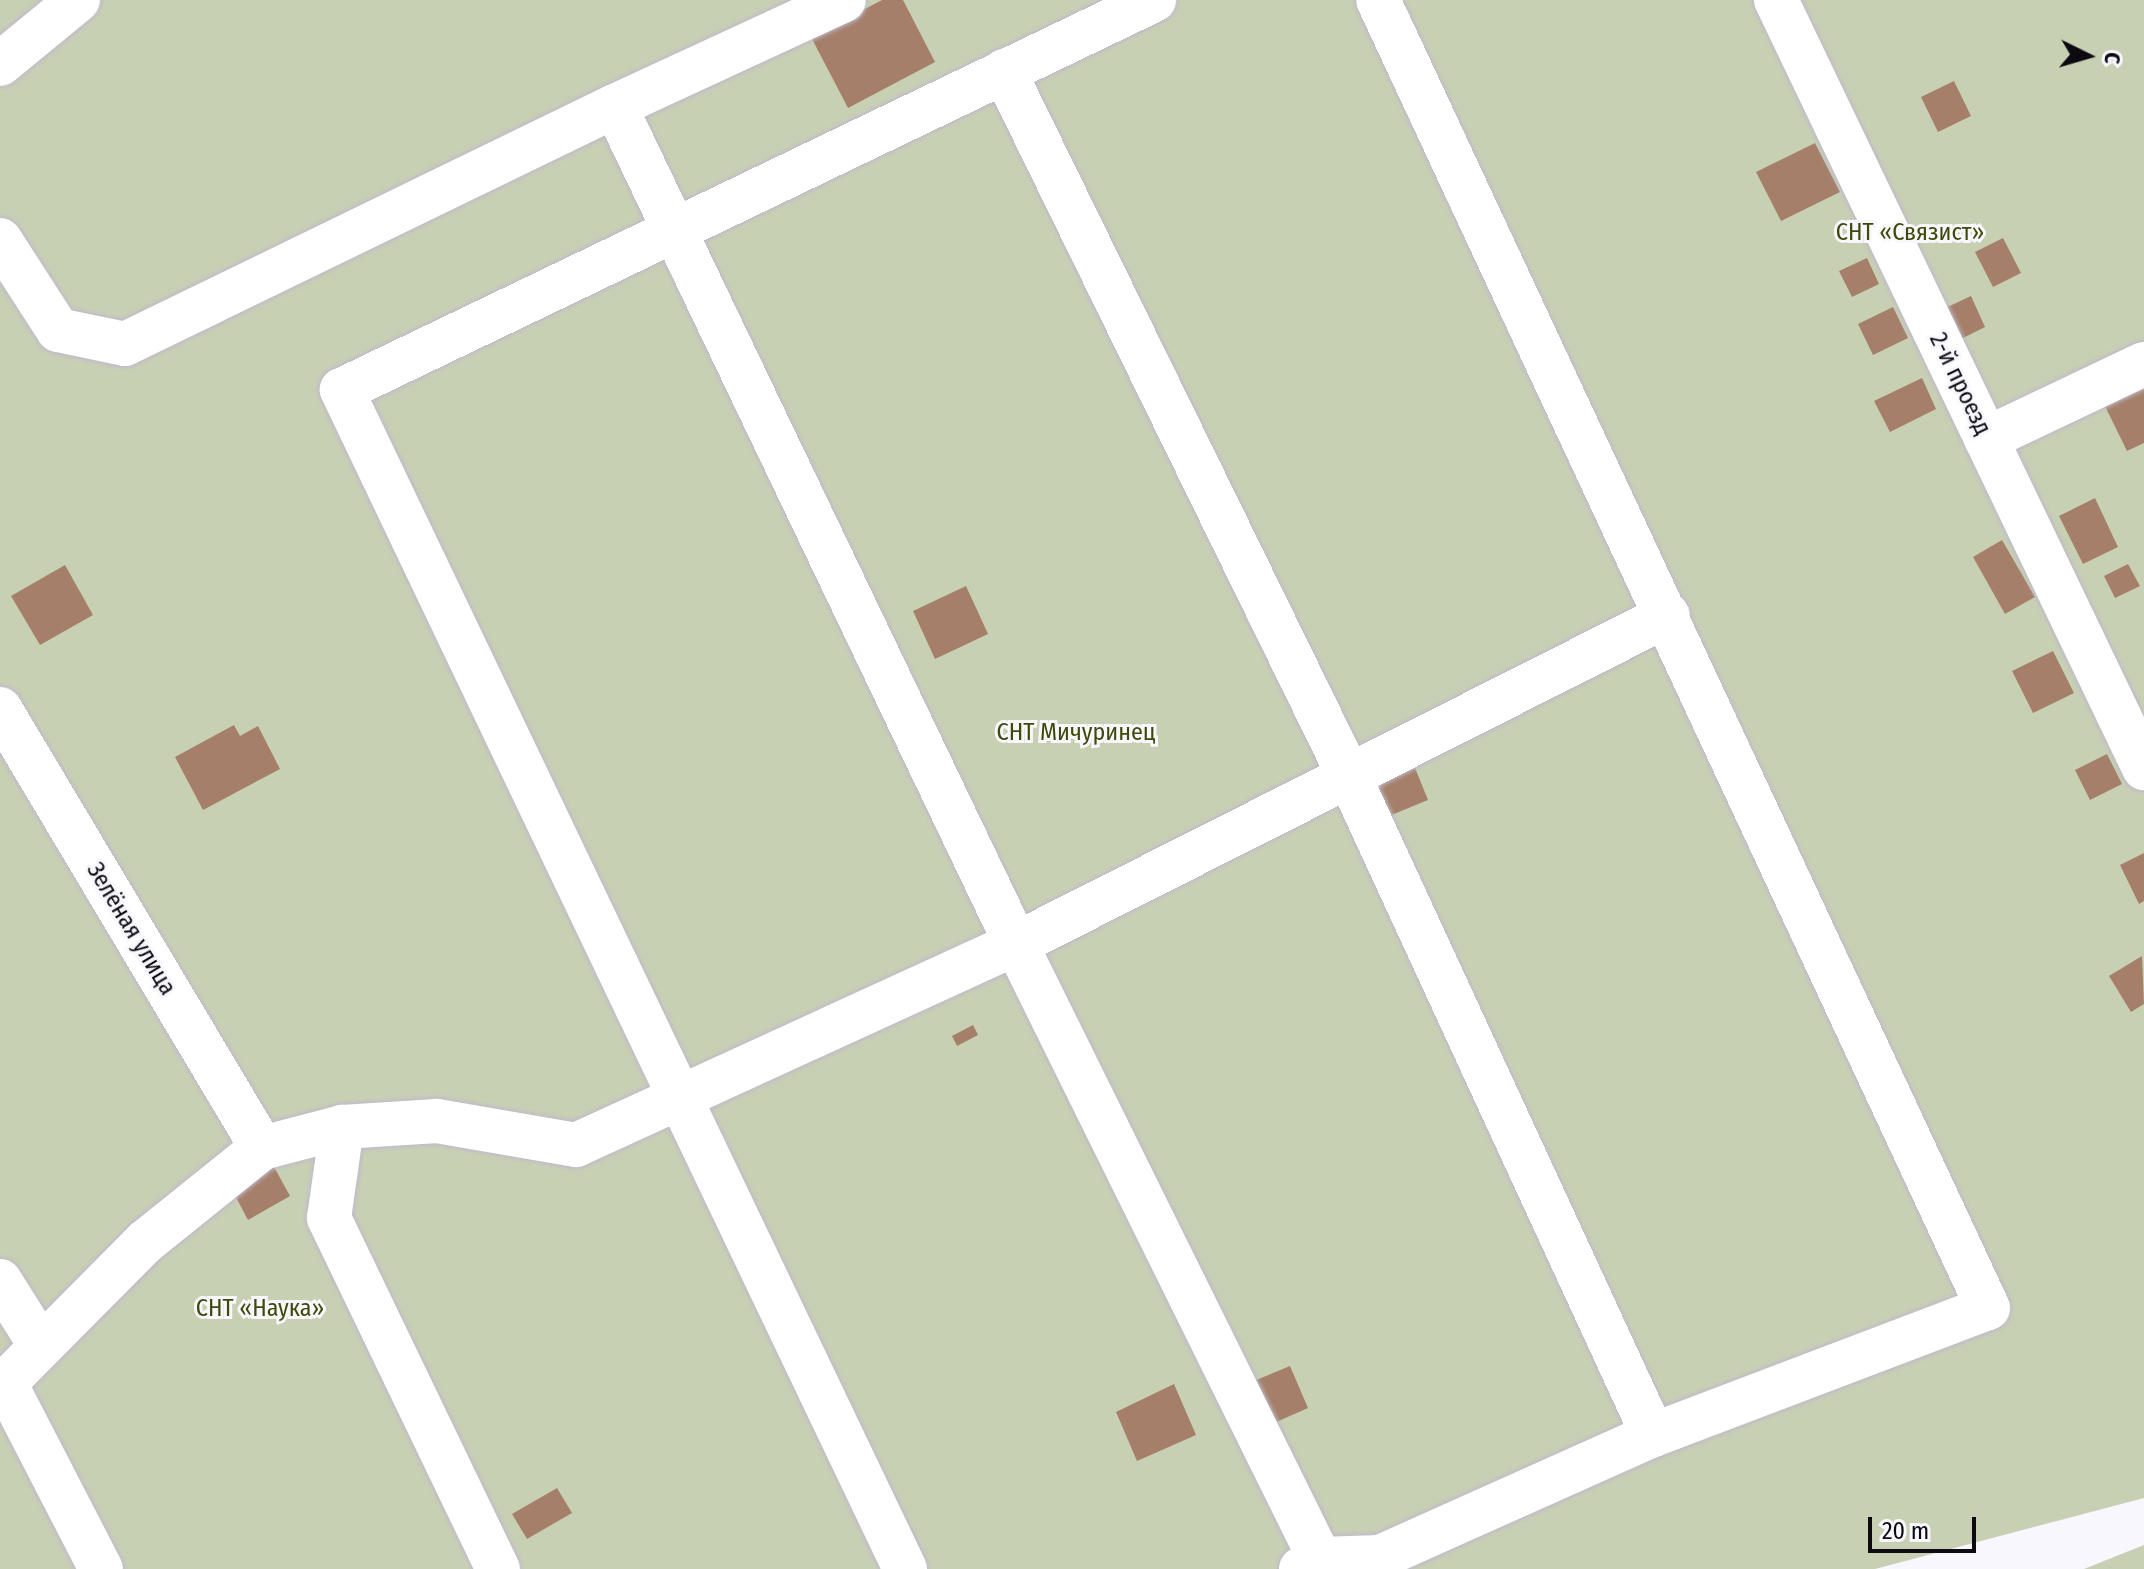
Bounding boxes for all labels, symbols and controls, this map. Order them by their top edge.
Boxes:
north arrow [2048,16,2128,96]
text: С [2098,51,2126,65]
park label: СНТ «Связист» [1836,219,1984,247]
street label: 2-й проезд [1923,328,1997,440]
park label: СНТ Мичуринец [997,719,1155,747]
street label: Зелёная улица [80,858,182,1000]
park label: СНТ «Наука» [196,1295,324,1323]
scale bar [1872,1501,1980,1551]
text: 20 m [1882,1517,1929,1545]

